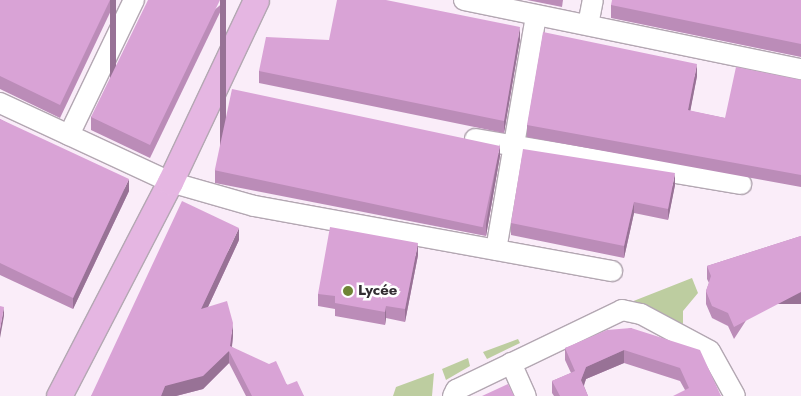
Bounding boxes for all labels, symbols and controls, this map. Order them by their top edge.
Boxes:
place label: Lycée [358,282,397,300]
marker: Lycée [342,285,354,297]

